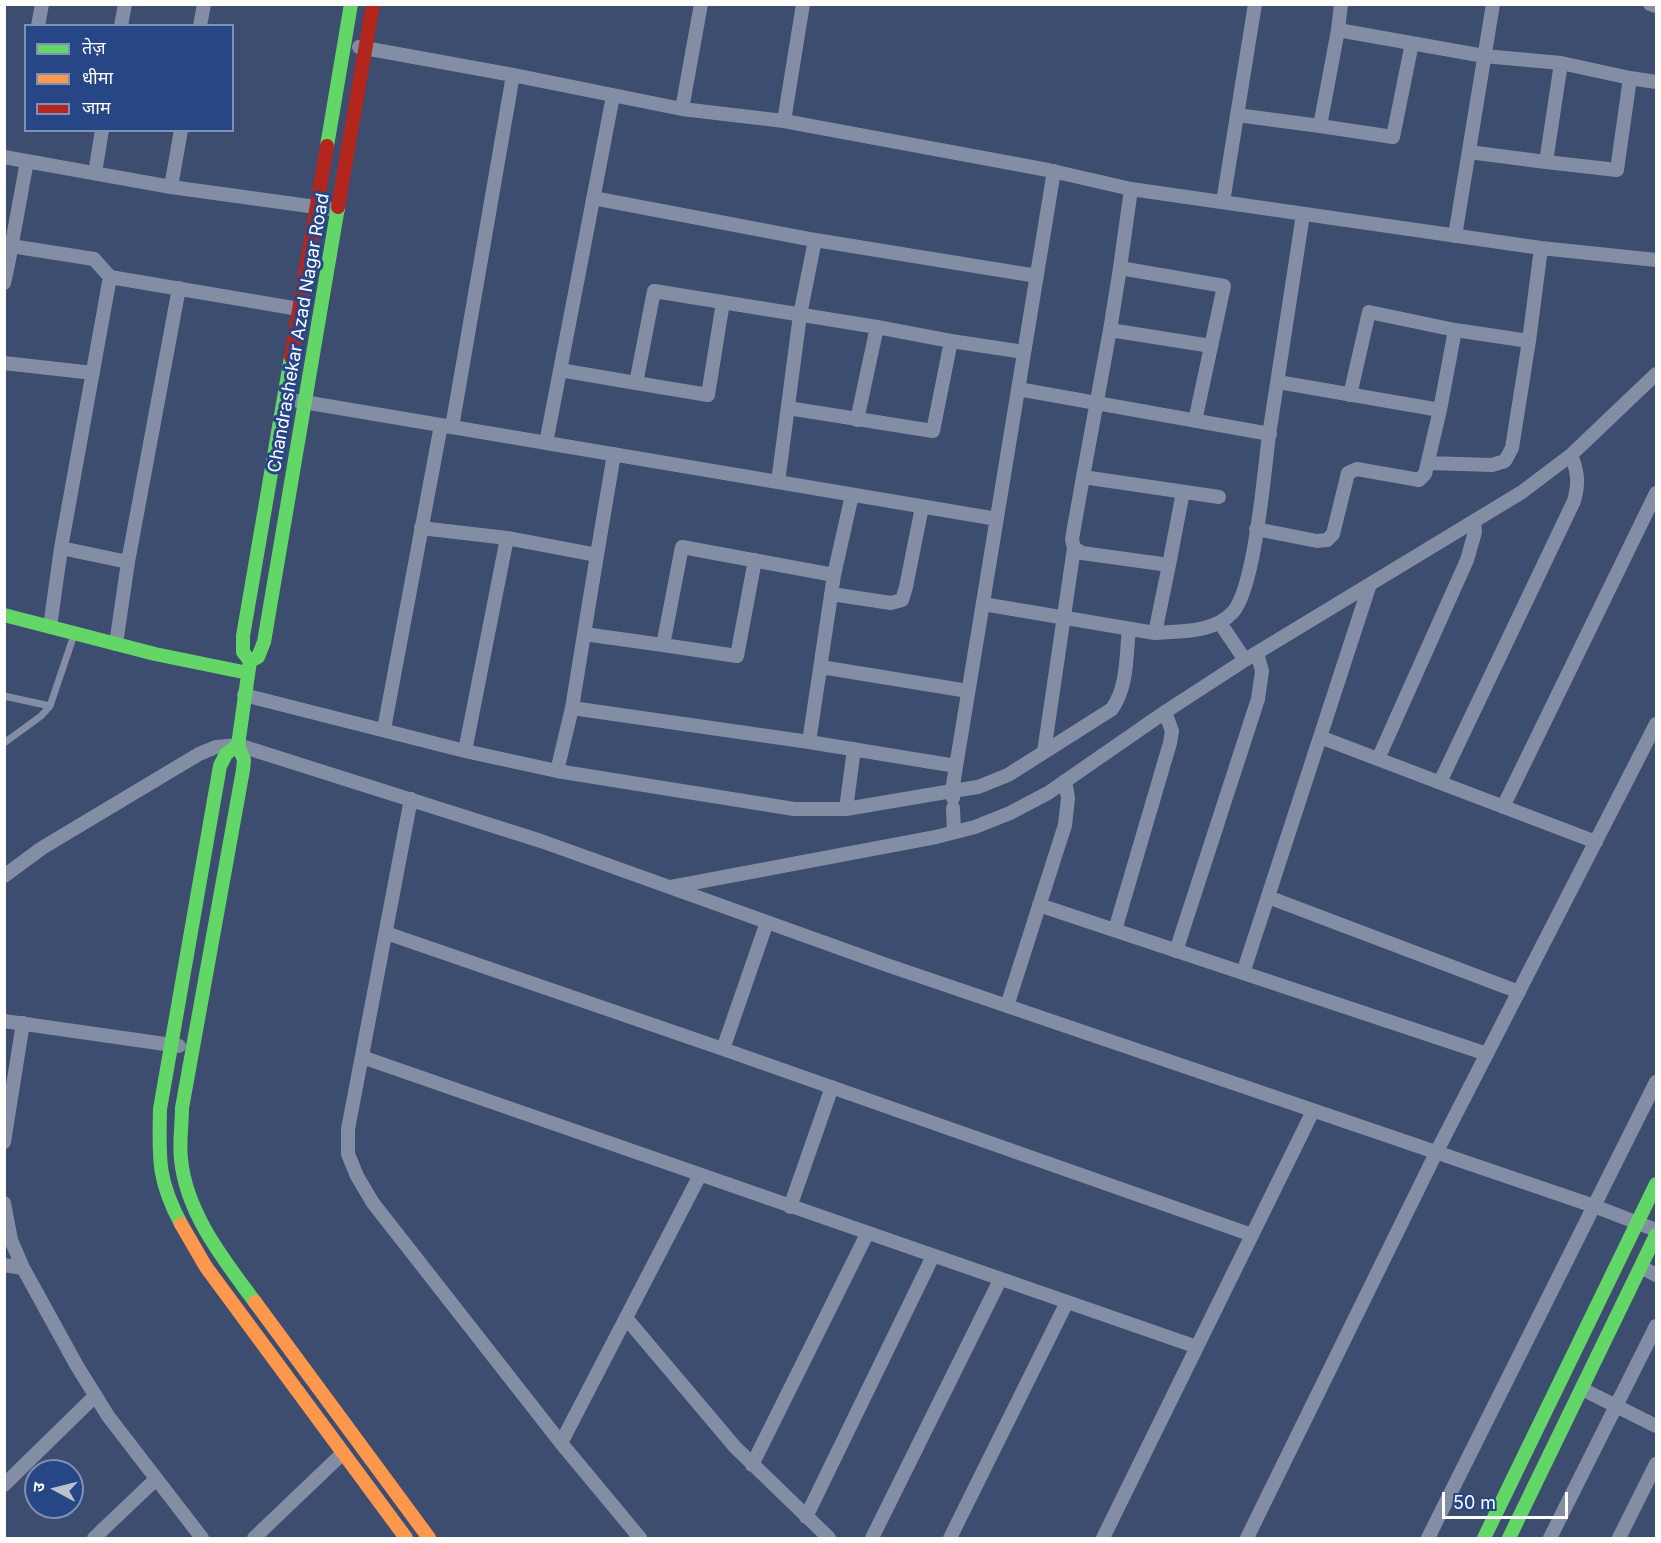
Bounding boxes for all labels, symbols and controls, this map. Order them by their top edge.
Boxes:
legend [24,24,234,132]
text: तेज़ [82,37,106,58]
text: धीमा [82,67,113,88]
text: जाम [82,97,111,118]
street label: Chandrashekar Azad Nagar Road [264,192,334,474]
north arrow [24,1459,84,1519]
scale bar [1445,1480,1571,1518]
text: उ [28,1481,49,1493]
text: 50 m [1453,1492,1496,1513]

